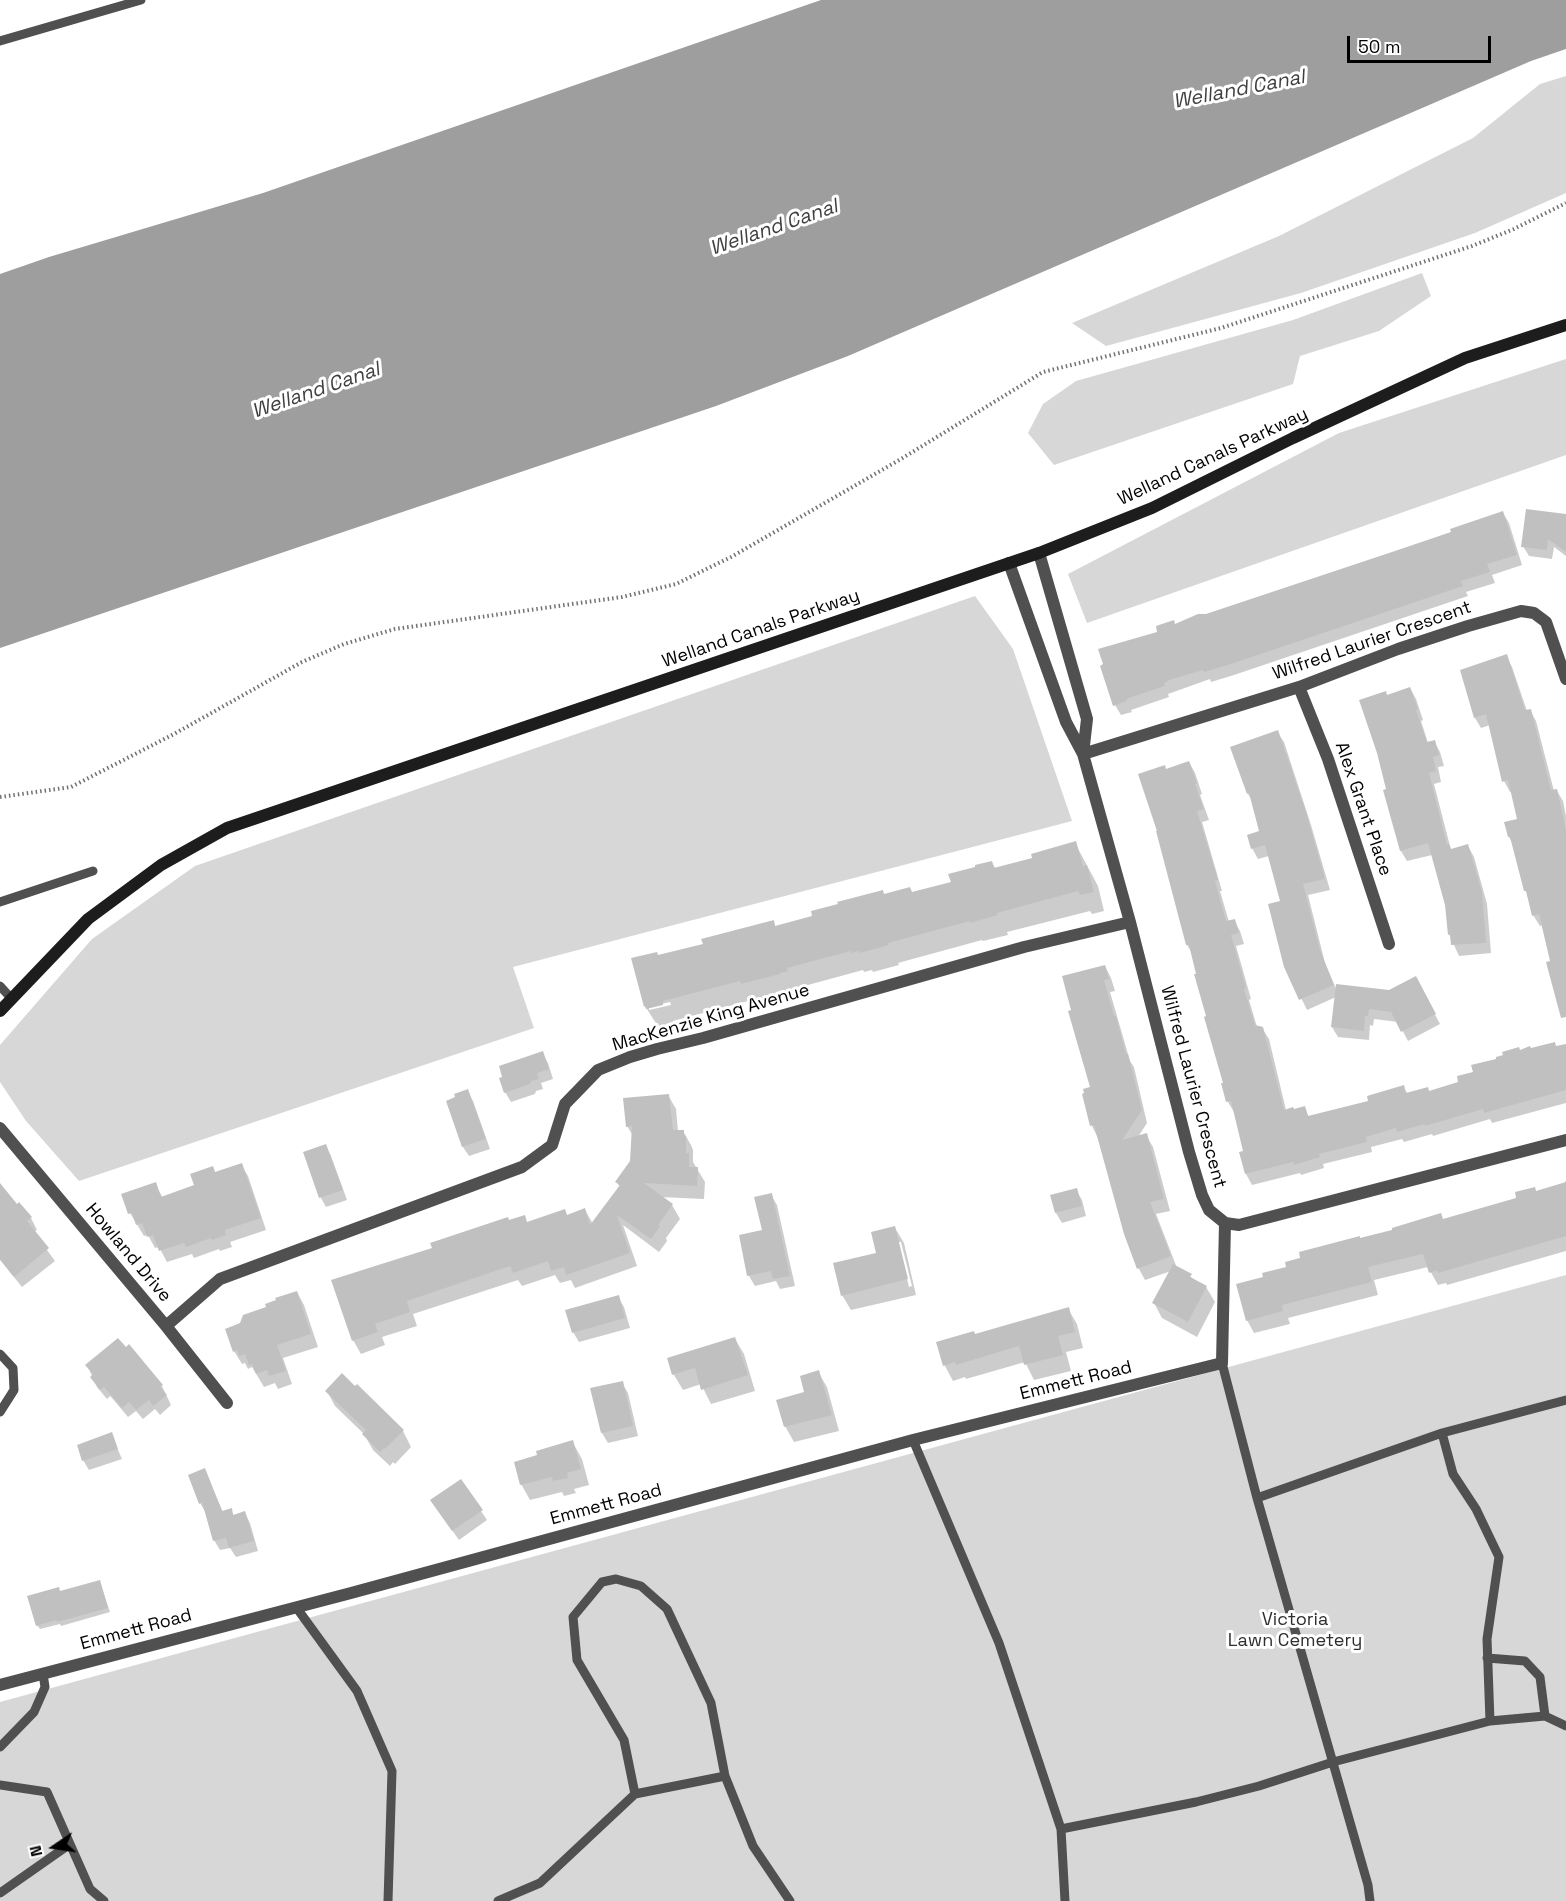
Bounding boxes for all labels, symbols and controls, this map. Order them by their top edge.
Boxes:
scale bar [1350,24,1494,62]
text: 50 m [1358,35,1400,58]
water label: Welland Canal [1171,65,1307,115]
water label: Welland Canal [707,195,841,261]
water label: Welland Canal [249,358,383,424]
street label: Welland Canals Parkway [1115,403,1311,511]
street label: Welland Canals Parkway [660,585,862,673]
street label: Wilfred Laurier Crescent [1270,597,1474,685]
street label: Alex Grant Place [1330,739,1396,879]
street label: MacKenzie King Avenue [610,980,812,1056]
street label: Wilfred Laurier Crescent [1156,983,1230,1191]
street label: Howland Drive [80,1199,176,1307]
street label: Emmett Road [1018,1357,1134,1405]
street label: Emmett Road [548,1480,664,1530]
street label: Emmett Road [78,1605,194,1655]
park label: Victoria Lawn Cemetery [1228,1609,1362,1652]
north arrow [24,1817,84,1877]
text: N [25,1844,47,1859]

